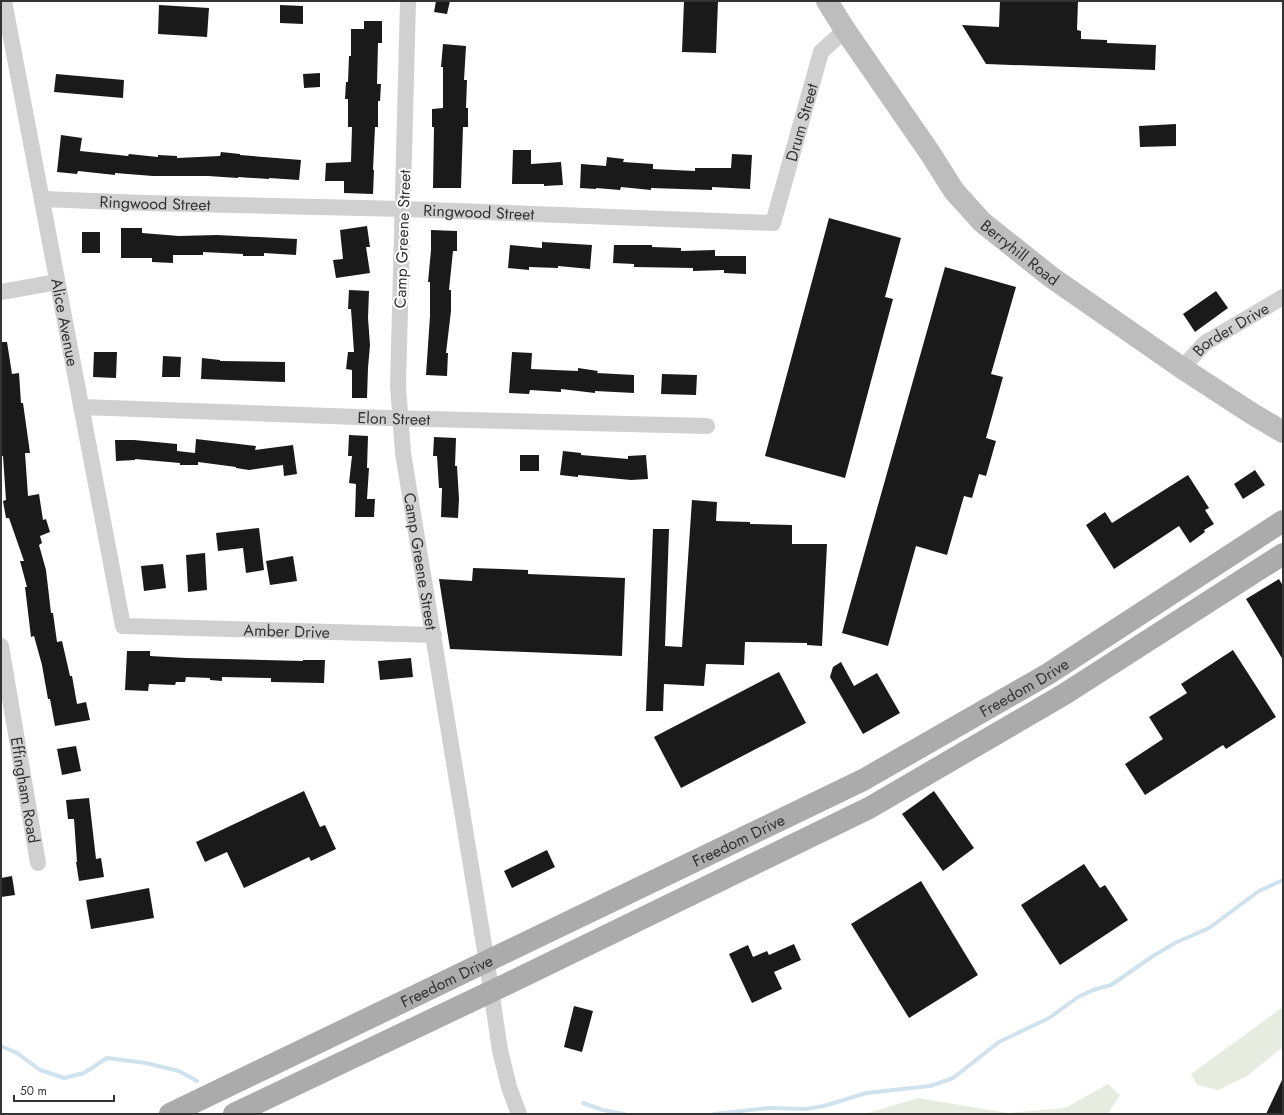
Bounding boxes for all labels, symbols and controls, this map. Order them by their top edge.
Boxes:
street label: Drum Street [780,81,824,164]
street label: Camp Greene Street [389,169,416,309]
street label: Ringwood Street [99,190,211,217]
street label: Ringwood Street [423,199,535,226]
street label: Berryhill Road [975,214,1064,291]
street label: Alice Avenue [45,276,84,368]
street label: Border Drive [1187,297,1273,362]
street label: Elon Street [357,406,431,431]
street label: Camp Greene Street [398,491,443,632]
street label: Amber Drive [243,618,330,644]
street label: Freedom Drive [975,652,1073,723]
street label: Effingham Road [5,735,45,845]
street label: Freedom Drive [689,808,789,873]
street label: Freedom Drive [397,949,497,1013]
scale bar [14,1077,114,1103]
text: 50 m [20,1082,47,1100]

